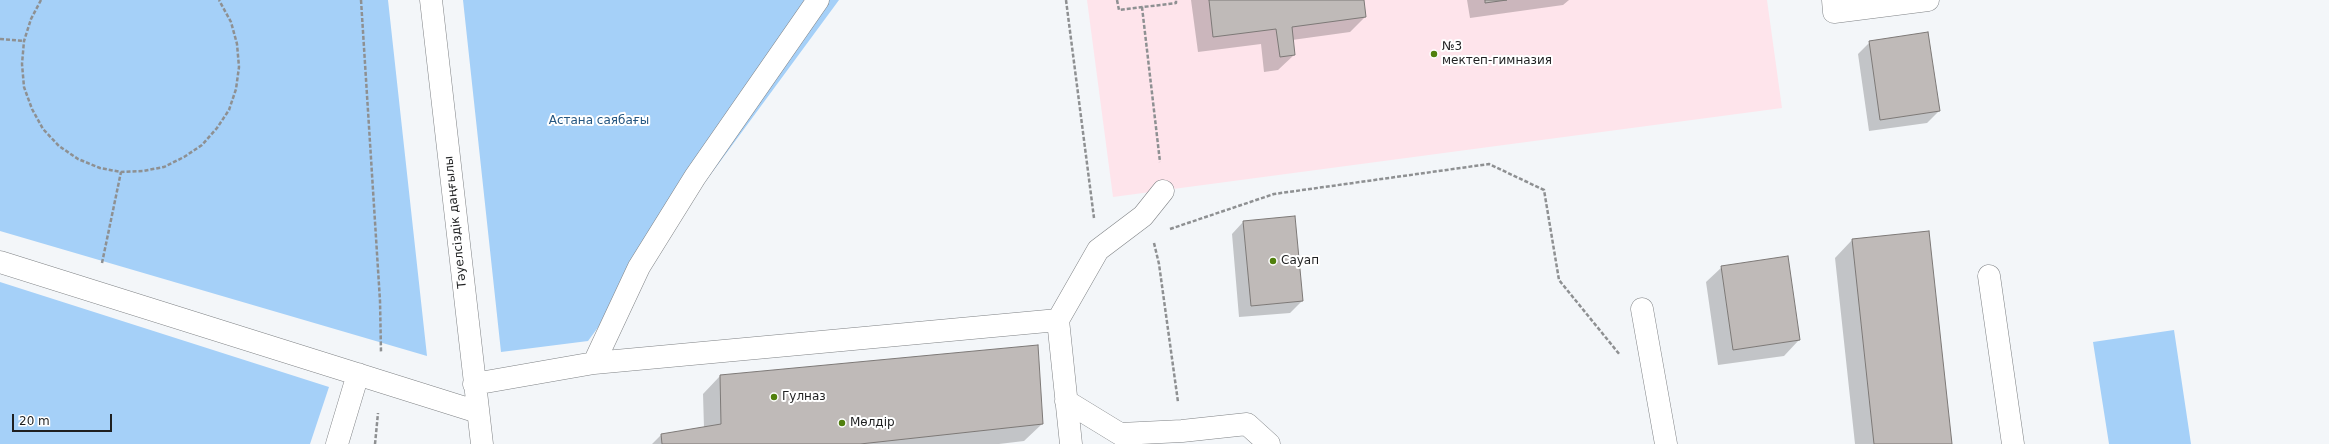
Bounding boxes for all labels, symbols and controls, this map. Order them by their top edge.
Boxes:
place label: №3 мектеп-гимназия [1442,40,1552,68]
marker: №3 мектеп-гимназия [1429,49,1439,59]
park label: Астана саябағы [549,114,649,128]
street label: Тәуелсіздік даңғылы [442,155,470,289]
place label: Сауап [1281,254,1319,268]
marker: Сауап [1268,256,1278,266]
place label: Гулназ [782,390,826,404]
marker: Гулназ [769,392,779,402]
scale bar [14,406,114,432]
text: 20 m [19,414,50,428]
place label: Мөлдір [850,416,895,430]
marker: Мөлдір [837,418,847,428]

